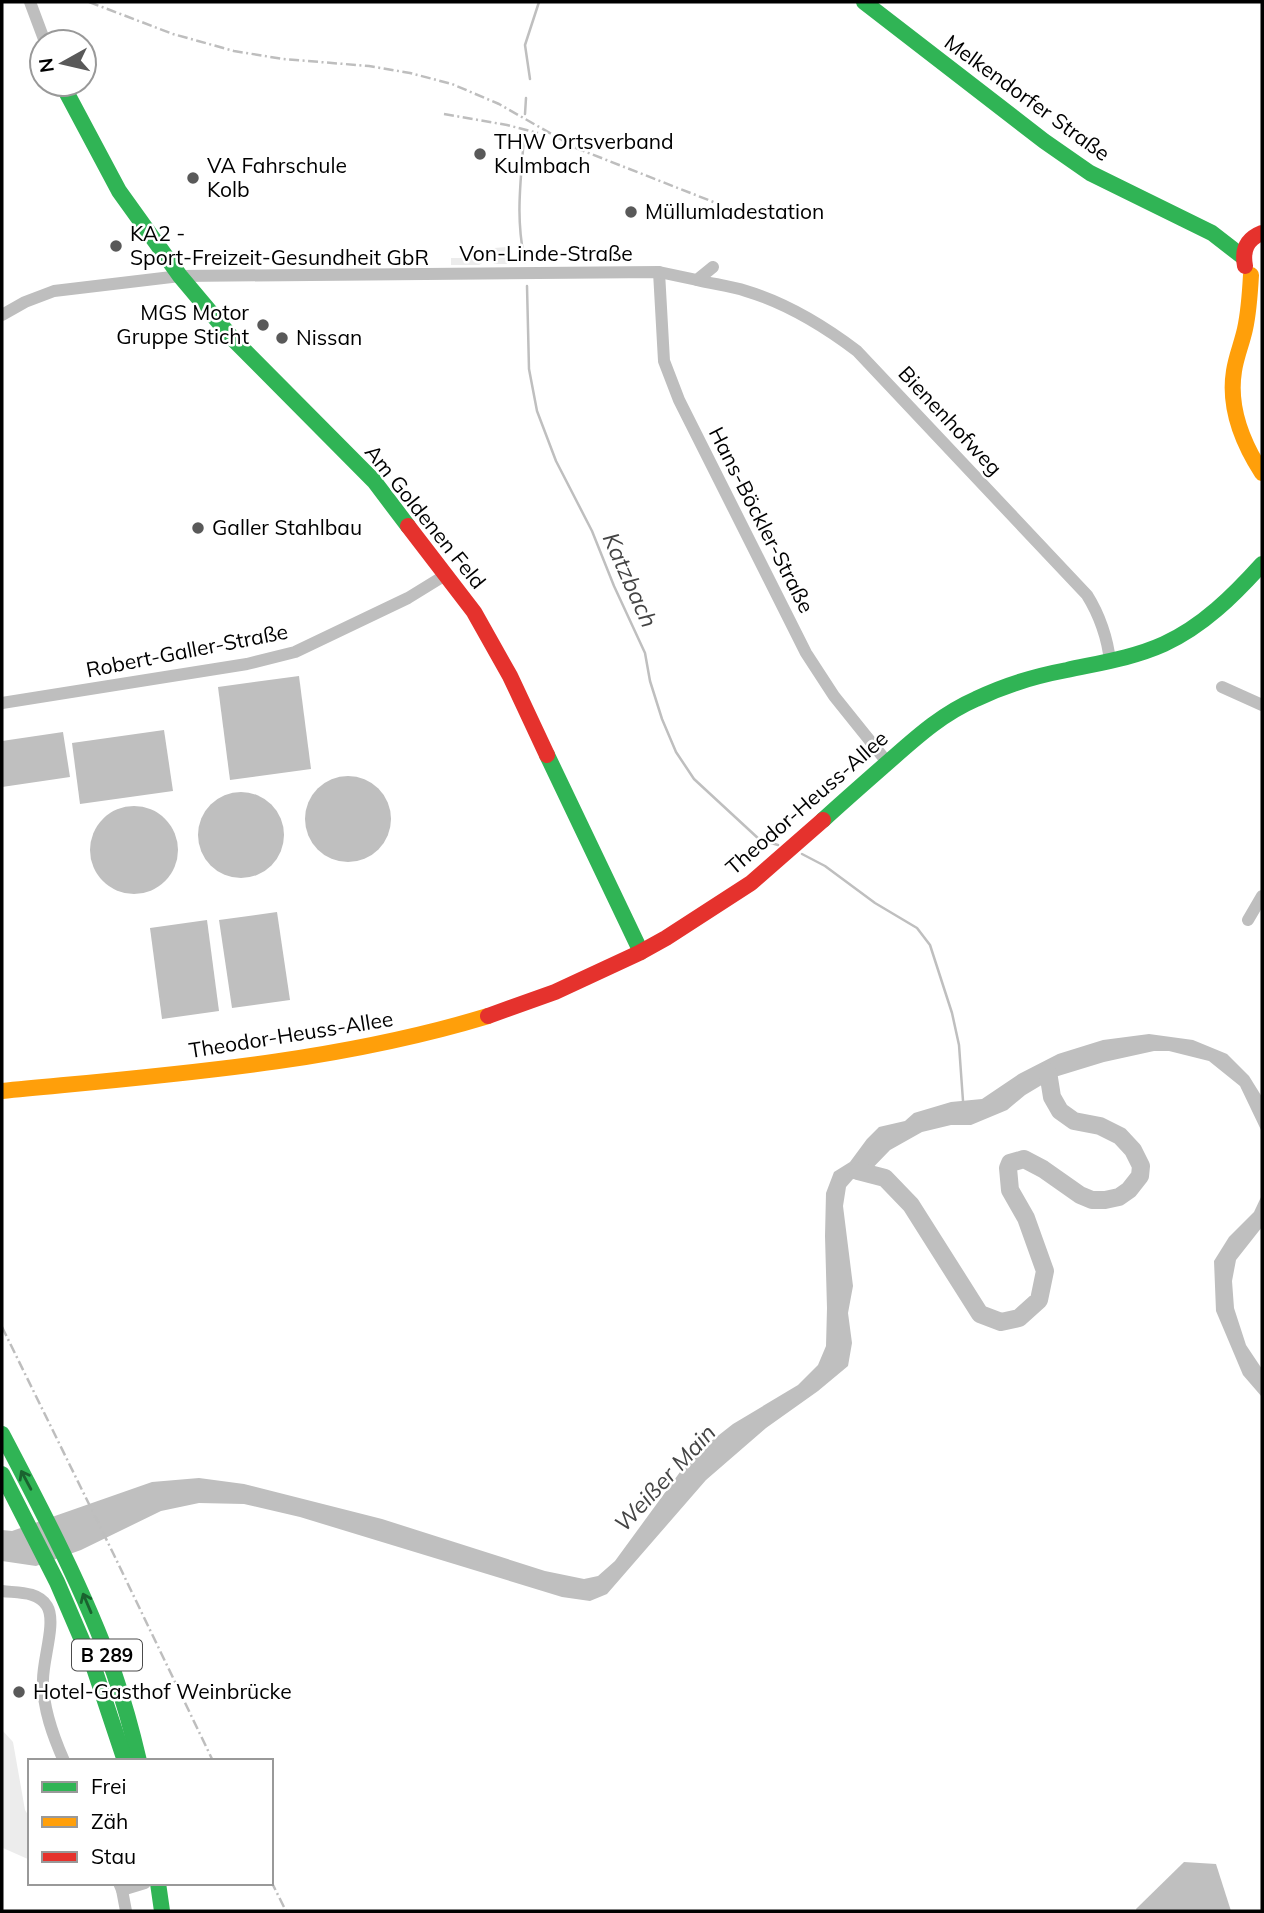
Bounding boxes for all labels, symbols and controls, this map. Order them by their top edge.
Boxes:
north arrow [28,28,98,98]
street label: Melkendorfer Straße [940,28,1115,166]
text: N [33,57,59,74]
place label: THW Ortsverband Kulmbach [494,128,674,178]
marker: THW Ortsverband Kulmbach [472,146,488,162]
place label: VA Fahrschule Kolb [207,152,347,202]
marker: VA Fahrschule Kolb [185,170,201,186]
place label: Müllumladestation [645,198,824,224]
marker: Müllumladestation [623,204,639,220]
place label: KA2 - Sport-Freizeit-Gesundheit GbR [130,220,429,270]
marker: KA2 - Sport-Freizeit-Gesundheit GbR [108,238,124,254]
street label: Von-Linde-Straße [459,240,633,266]
place label: MGS Motor Gruppe Sticht [116,299,249,349]
marker: MGS Motor Gruppe Sticht [255,317,271,333]
place label: Nissan [296,324,362,350]
marker: Nissan [274,330,290,346]
street label: Bienenhofweg [893,360,1008,480]
street label: Hans-Böckler-Straße [704,422,820,617]
street label: Am Goldenen Feld [360,439,492,594]
place label: Galler Stahlbau [212,514,362,540]
marker: Galler Stahlbau [190,520,206,536]
water label: Katzbach [597,528,664,632]
street label: Robert-Galler-Straße [84,618,290,682]
street label: Theodor-Heuss-Allee [720,725,893,880]
street label: Theodor-Heuss-Allee [187,1005,395,1063]
water label: Weißer Main [608,1418,722,1537]
one-way arrow [19,1470,33,1491]
one-way arrow [80,1593,93,1615]
road number: B 289 [72,1639,142,1670]
place label: Hotel-Gasthof Weinbrücke [33,1678,292,1704]
marker: Hotel-Gasthof Weinbrücke [11,1684,27,1700]
legend [28,1759,273,1885]
text: Frei [91,1773,127,1799]
text: Zäh [91,1808,128,1834]
text: Stau [91,1843,136,1869]

